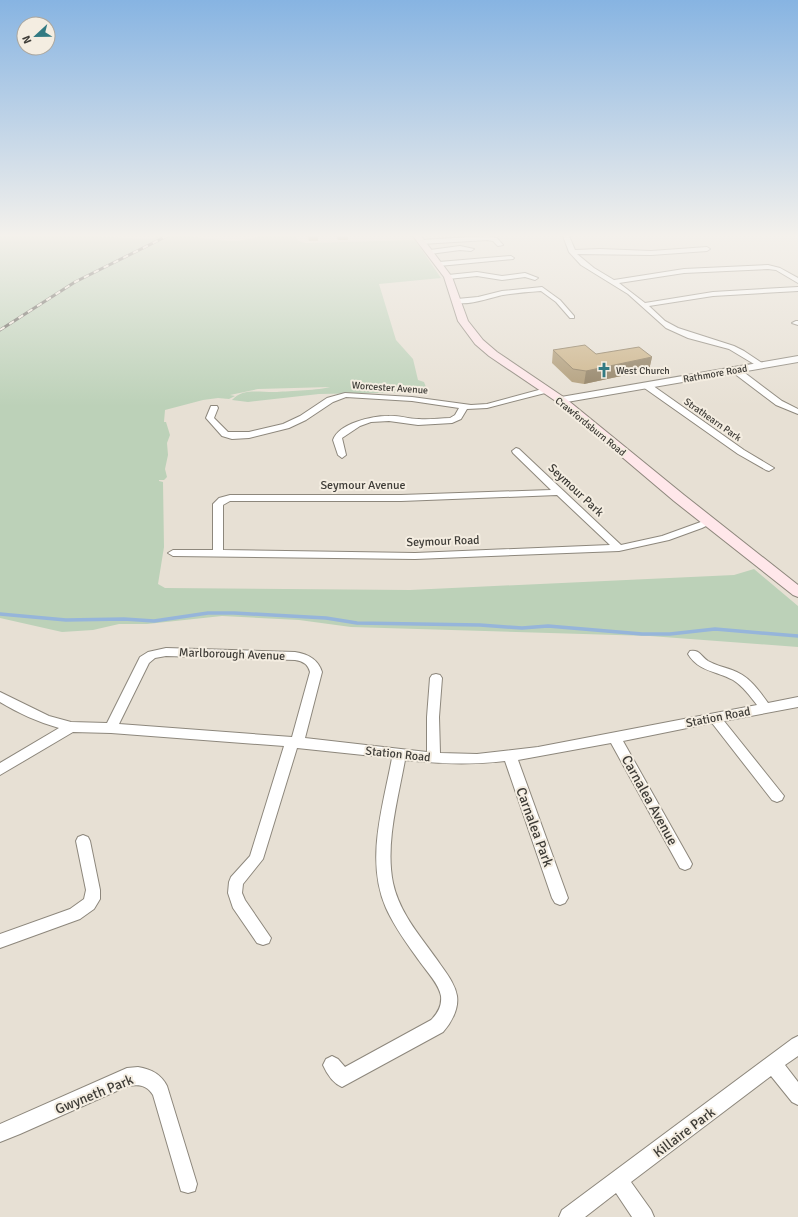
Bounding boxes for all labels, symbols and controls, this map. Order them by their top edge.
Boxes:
north arrow [16,16,56,56]
text: N [20,34,35,46]
church icon: West Church [595,361,613,379]
street label: Rathmore Road [682,362,748,386]
place label: West Church [616,365,670,377]
street label: Worcester Avenue [351,379,428,397]
street label: Crawfordsburn Road [553,395,628,459]
street label: Strathearn Park [681,396,743,444]
street label: Seymour Park [545,461,607,520]
street label: Seymour Avenue [320,478,406,493]
street label: Seymour Road [406,533,480,550]
street label: Marlborough Avenue [179,645,285,664]
street label: Station Road [685,704,752,731]
street label: Station Road [365,744,431,765]
street label: Carnalea Avenue [618,752,681,848]
street label: Carnalea Park [512,785,557,869]
street label: Gwyneth Park [53,1071,136,1118]
street label: Killaire Park [650,1104,719,1161]

